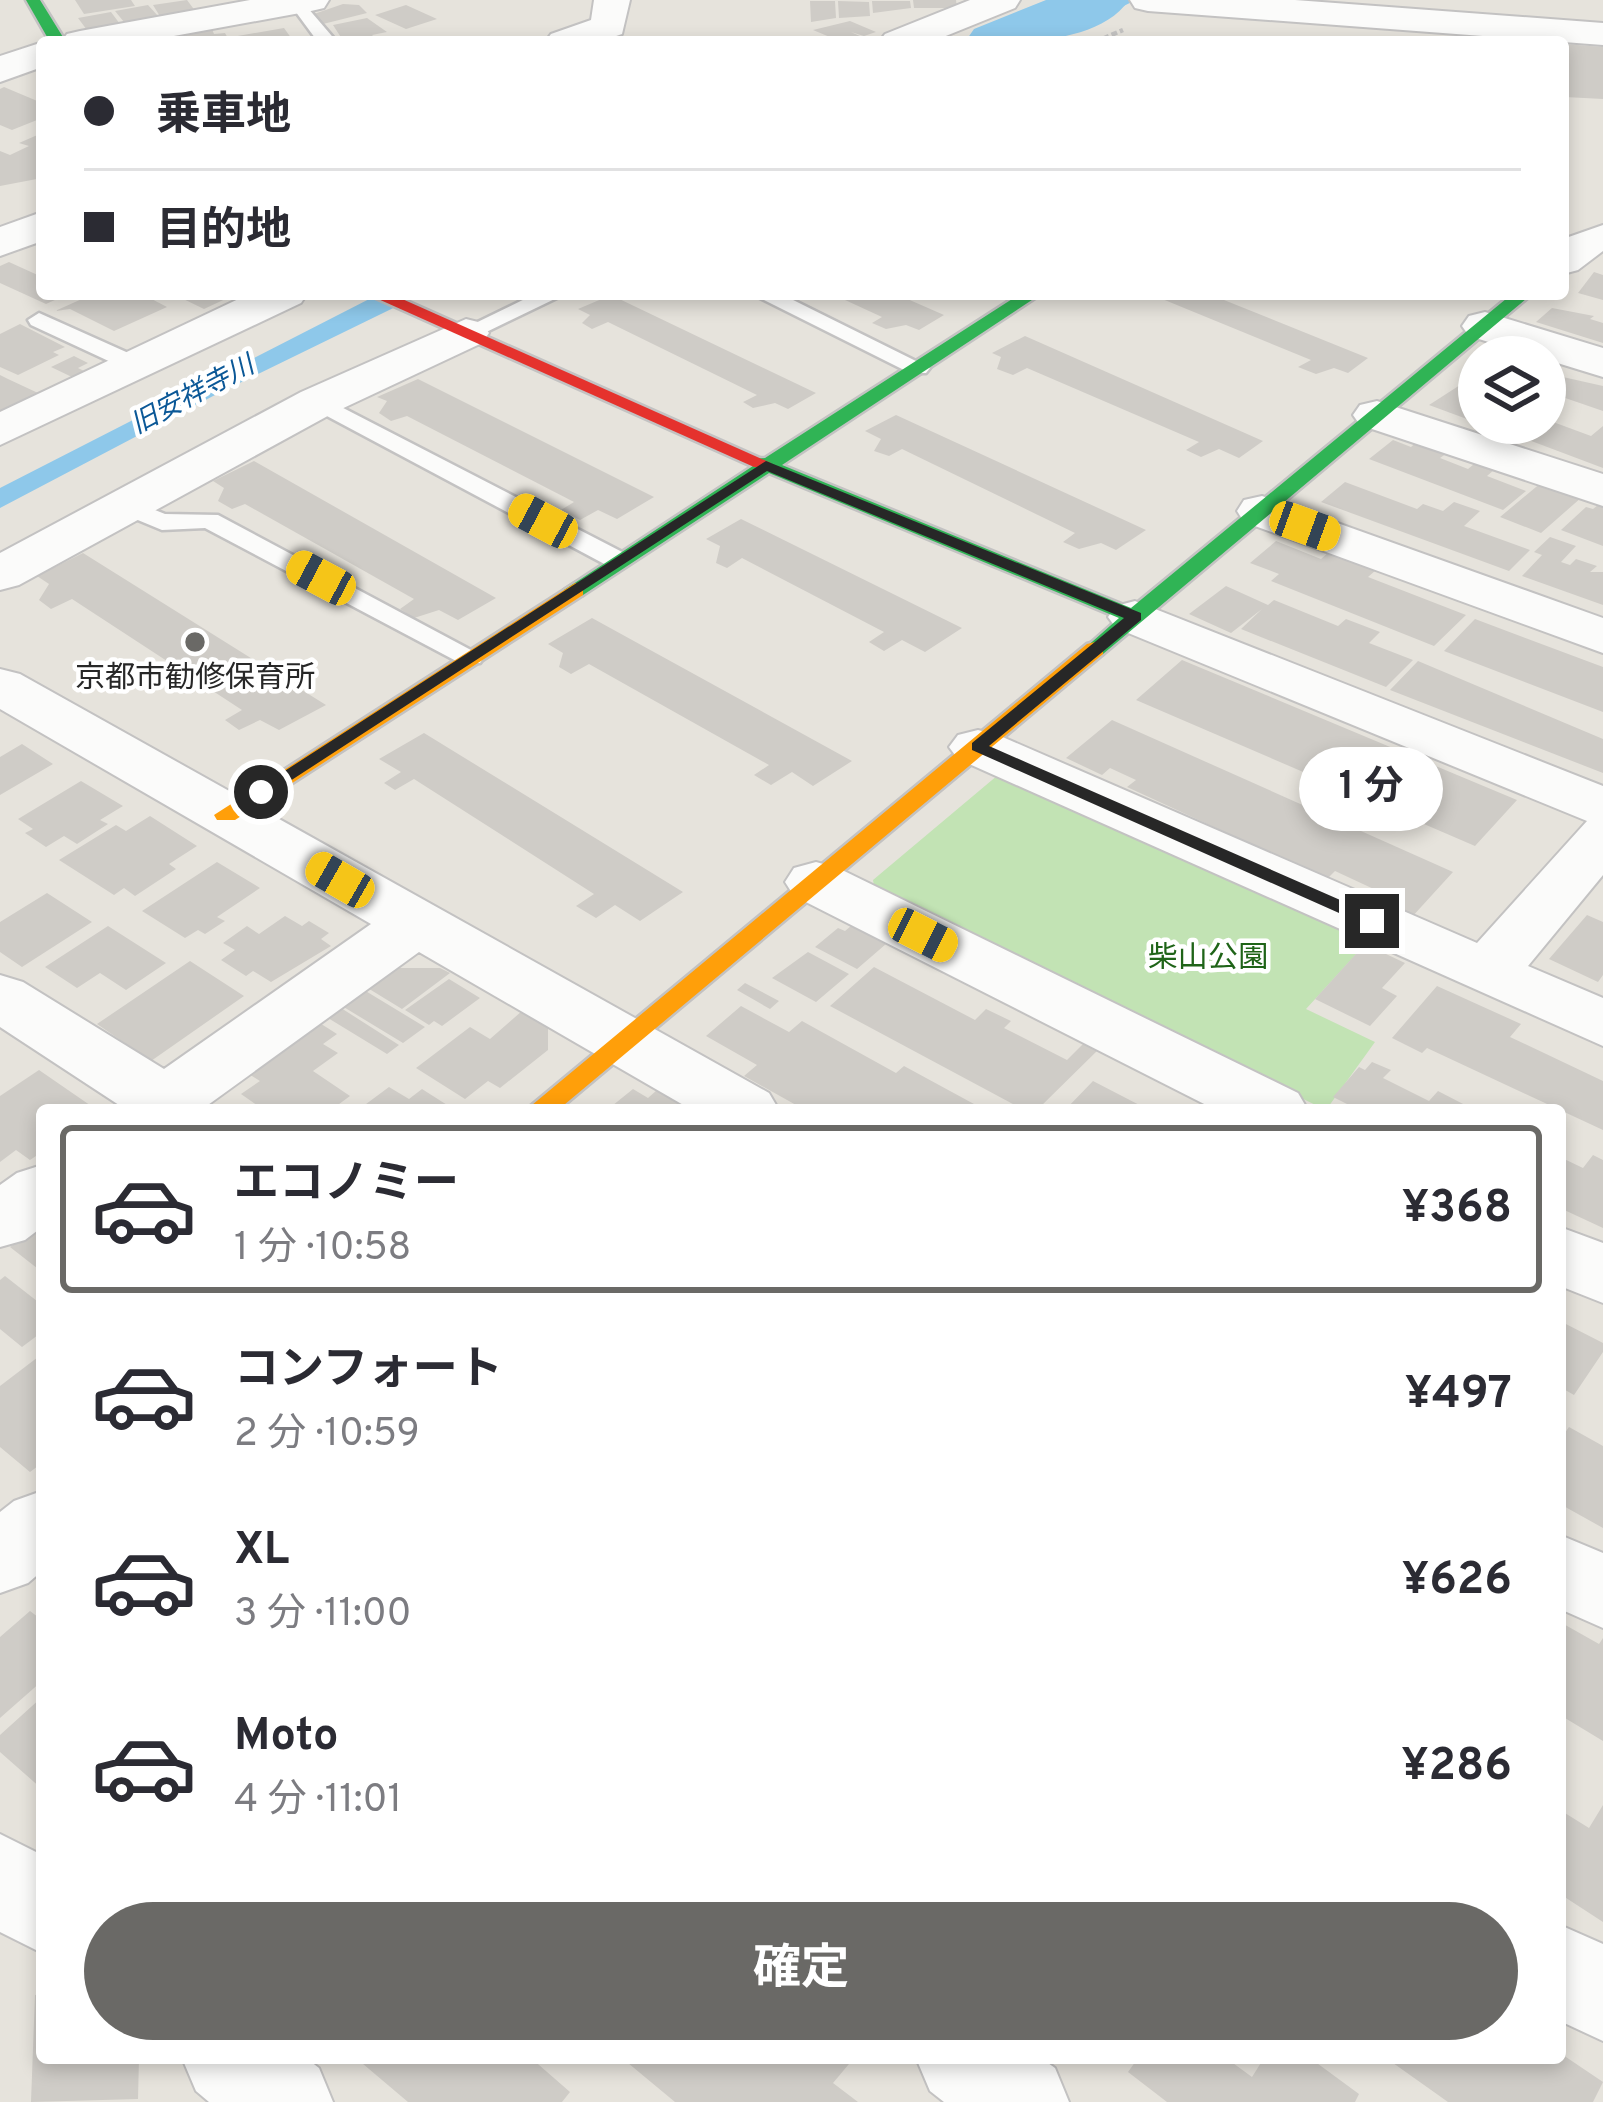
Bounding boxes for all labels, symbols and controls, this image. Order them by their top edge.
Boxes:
text: 乗車地 [156,89,291,146]
text: 目的地 [156,204,291,261]
map controls [1458,336,1566,444]
button: layers [1458,336,1566,444]
water label: 旧安祥寺川 [125,348,263,443]
car [503,488,583,554]
car [1265,497,1345,555]
car [281,545,361,611]
marker: 京都市勧修保育所 [182,629,208,655]
place label: 京都市勧修保育所 [75,661,315,698]
callout: 1 分 [1300,747,1444,831]
text: 1 分 [1339,764,1403,813]
route start [234,765,288,819]
car [300,846,380,914]
route end [1345,894,1399,948]
car [883,903,963,967]
park label: 柴山公園 [1148,941,1268,978]
icon: car [90,1155,198,1263]
text: エコノミー [234,1157,459,1214]
text: ¥368 [1402,1181,1512,1238]
text: 1 分 · 10:58 [234,1225,411,1274]
icon: car [90,1341,198,1449]
text: コンフォート [234,1343,503,1400]
text: ¥497 [1405,1367,1512,1424]
text: 2 分 · 10:59 [234,1411,420,1460]
text: XL [234,1523,289,1580]
icon: car [90,1527,198,1635]
text: ¥626 [1402,1553,1512,1610]
text: 3 分 · 11:00 [234,1591,412,1640]
text: Moto [234,1709,338,1766]
icon: car [90,1713,198,1821]
text: ¥286 [1401,1739,1512,1796]
text: 4 分 · 11:01 [234,1777,402,1826]
button: 確定 [84,1902,1518,2040]

